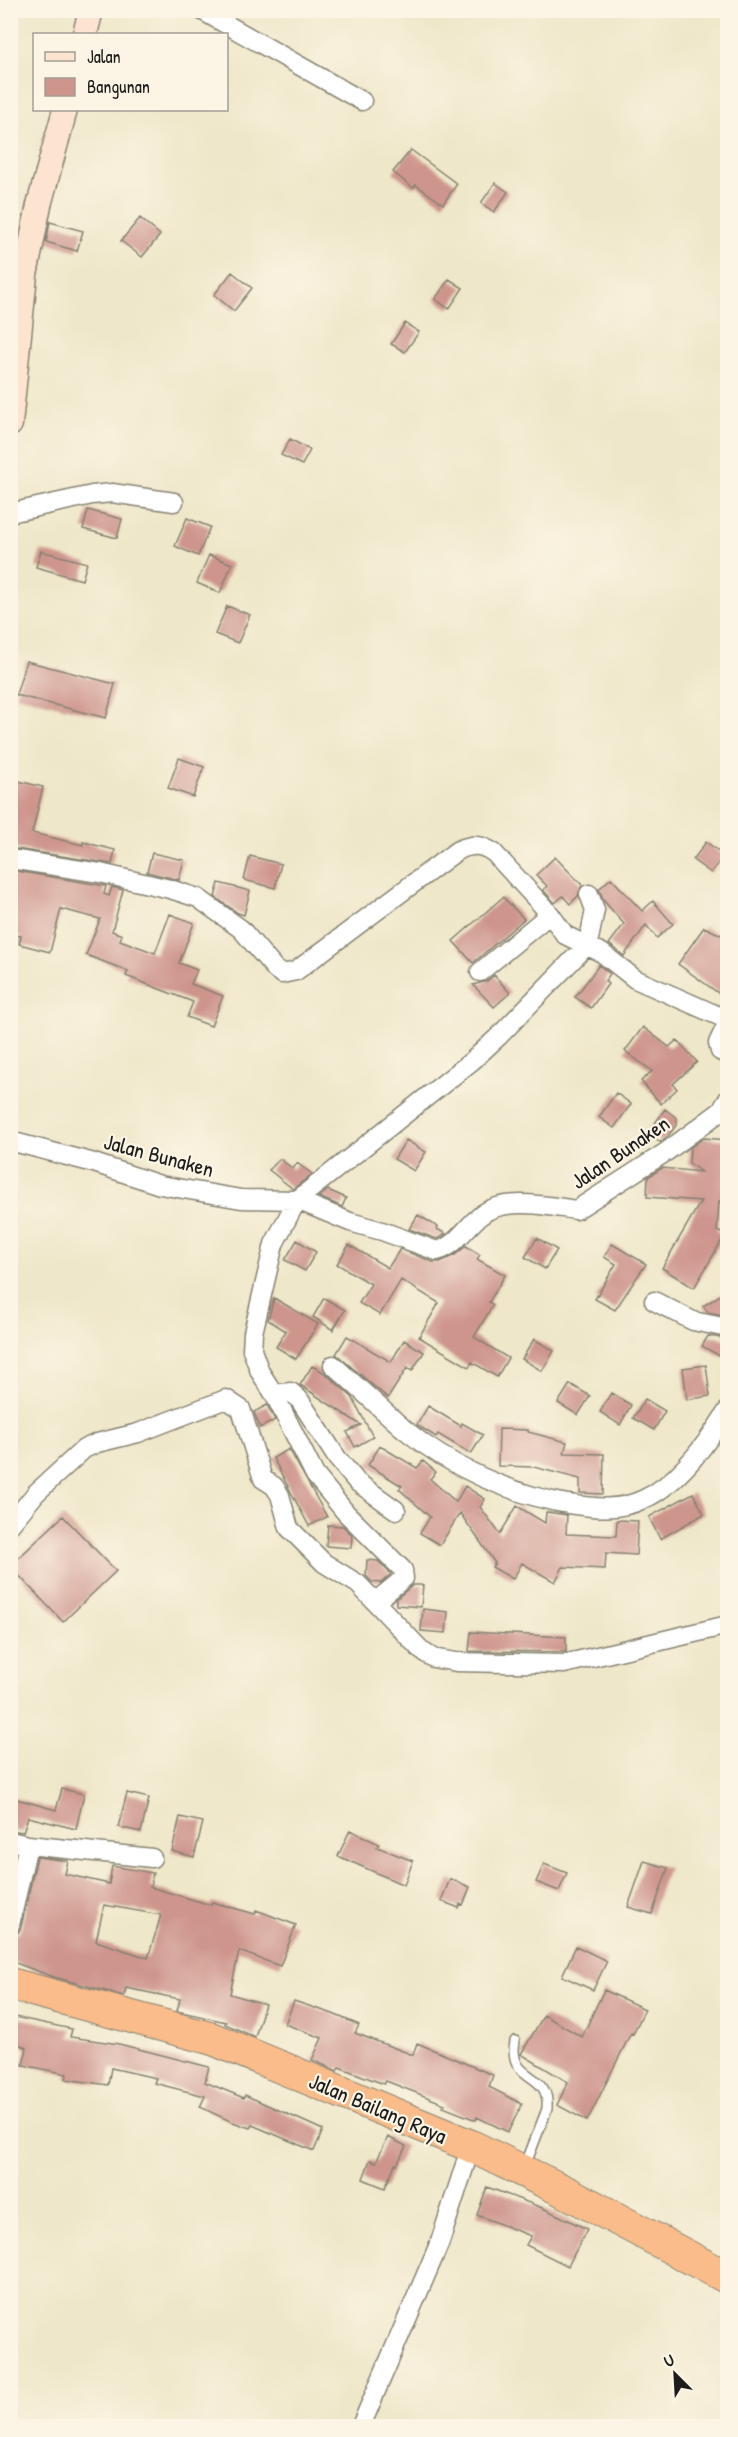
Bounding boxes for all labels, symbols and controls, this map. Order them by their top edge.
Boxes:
legend [33,33,228,111]
text: Jalan [87,44,121,69]
text: Bangunan [87,74,150,99]
street label: Jalan Bunaken [565,1108,675,1196]
street label: Jalan Bunaken [101,1126,217,1184]
street label: Jalan Bailang Raya [305,2066,452,2151]
north arrow [645,2344,705,2404]
text: U [660,2348,678,2372]

